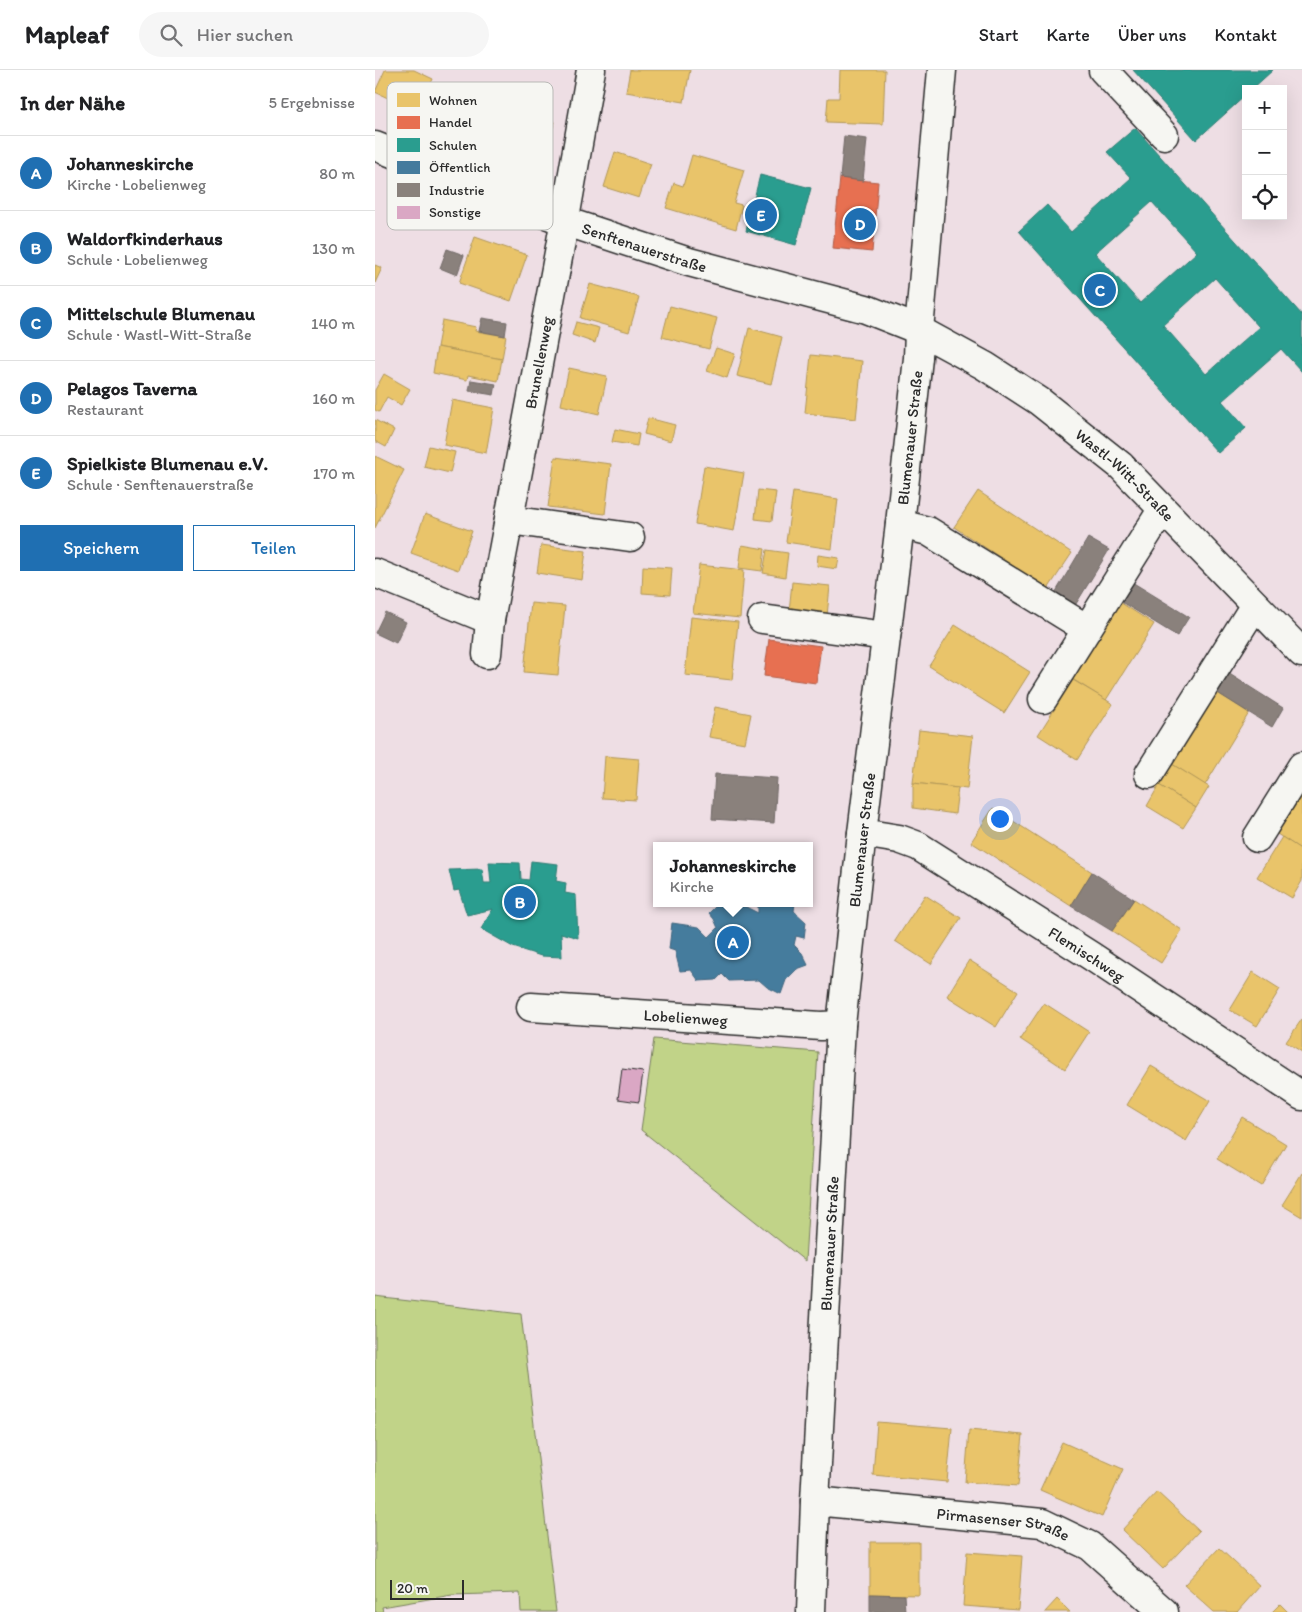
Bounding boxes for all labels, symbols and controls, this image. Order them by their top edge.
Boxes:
search box [139,12,489,57]
text: Mapleaf [25,20,109,49]
icon: search [157,21,185,49]
text: Hier suchen [197,23,293,46]
text: Start [979,24,1018,46]
text: Karte [1046,24,1090,46]
text: Über uns [1118,24,1187,46]
text: Kontakt [1215,24,1277,46]
legend [387,82,553,230]
map controls [1242,85,1287,220]
button: + [1242,85,1287,130]
text: In der Nähe [20,90,125,115]
text: Wohnen [429,92,477,109]
text: 5 Ergebnisse [269,93,355,112]
text: Handel [429,114,472,131]
button: − [1242,130,1287,175]
text: Schulen [429,137,477,154]
text: Johanneskirche [67,152,193,175]
text: Öffentlich [429,159,490,176]
text: A [31,164,41,183]
text: 80 m [319,164,355,183]
text: Kirche · Lobelienweg [67,175,206,194]
button: locate [1242,175,1287,220]
text: Industrie [429,182,485,199]
pin: E [745,196,777,234]
text: Sonstige [429,204,481,221]
pin: D [844,205,876,243]
street label: Senftenauerstraße [580,218,709,276]
text: Waldorfkinderhaus [67,227,223,250]
text: B [31,239,41,258]
text: 130 m [312,239,355,258]
text: Schule · Lobelienweg [67,250,208,269]
pin: C [1084,271,1116,309]
text: Mittelschule Blumenau [67,302,255,325]
text: C [31,314,41,333]
text: 140 m [311,314,355,333]
street label: Brunellenweg [520,314,556,410]
text: Schule · Wastl-Witt-Straße [67,325,252,344]
street label: Blumenauer Straße [893,370,926,506]
text: Pelagos Taverna [67,377,197,400]
text: D [31,389,41,408]
text: 160 m [312,389,355,408]
text: Restaurant [67,400,144,419]
street label: Wastl-Witt-Straße [1072,424,1178,525]
text: Spielkiste Blumenau e.V. [67,452,268,475]
text: E [32,464,40,483]
text: 170 m [313,464,355,483]
text: Schule · Senftenauerstraße [67,475,254,494]
button: Speichern [20,525,183,571]
button: Teilen [193,525,355,571]
street label: Blumenauer Straße [844,772,879,908]
your location [987,806,1013,832]
popup [653,842,813,907]
text: Johanneskirche [670,854,796,877]
text: Kirche [670,877,714,896]
pin: B [504,883,536,921]
street label: Flemischweg [1045,922,1129,986]
pin: A [717,923,749,961]
street label: Lobelienweg [643,1005,729,1029]
street label: Blumenauer Straße [816,1175,842,1311]
street label: Pirmasenser Straße [936,1503,1073,1545]
scale bar [390,1577,464,1600]
text: 20 m [397,1580,428,1597]

